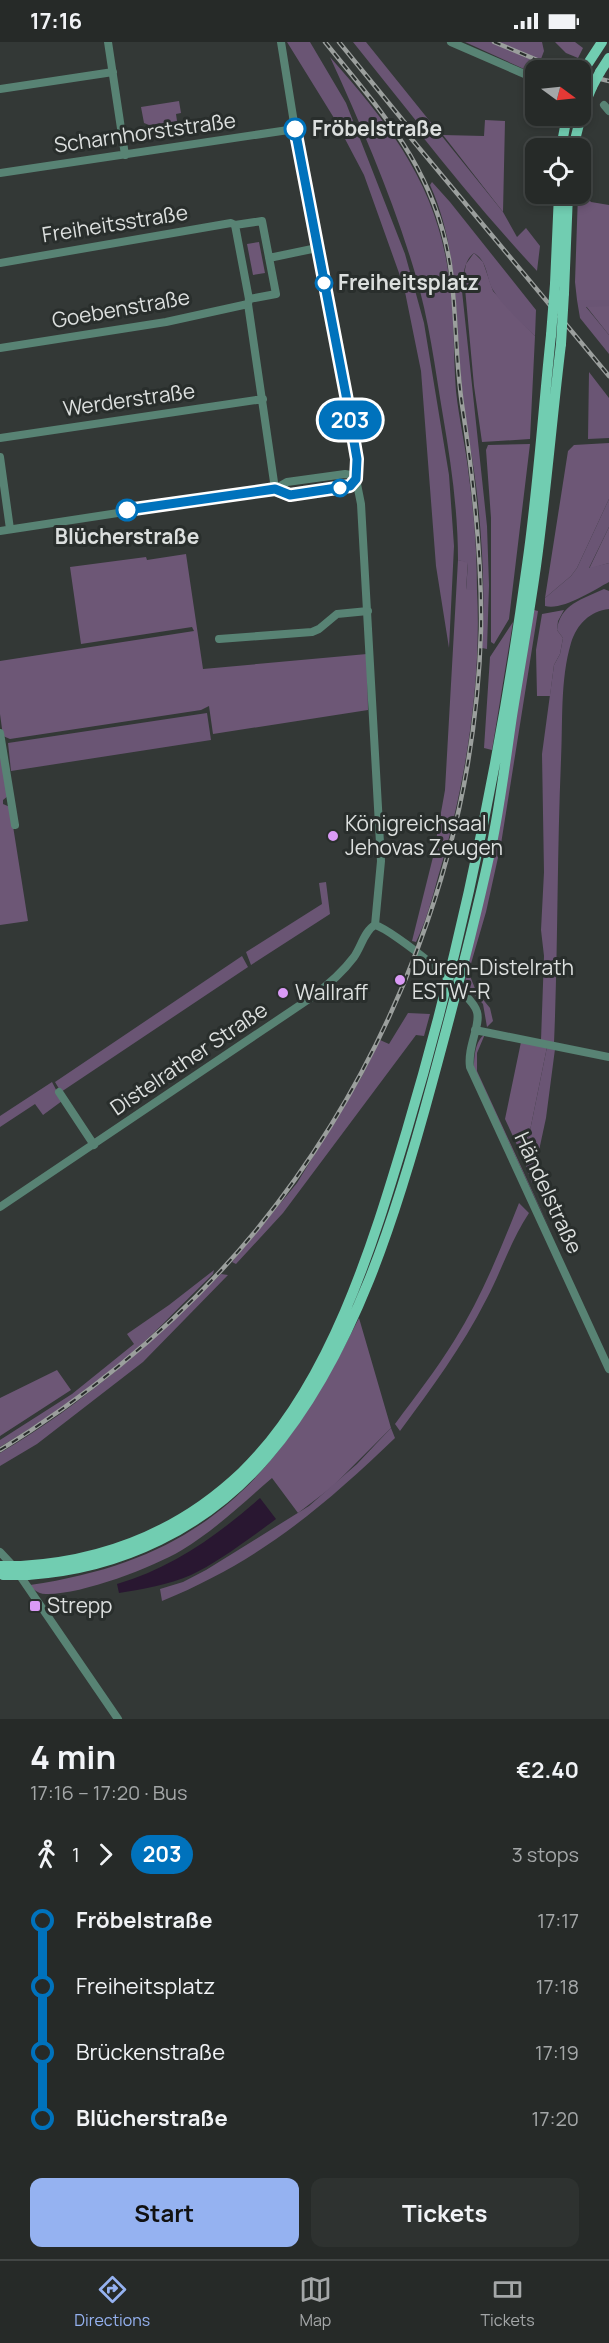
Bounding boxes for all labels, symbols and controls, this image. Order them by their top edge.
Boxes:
text: 17:16 [30,6,82,36]
north arrow [525,60,591,126]
map controls [525,60,591,204]
street label: Scharnhorststraße [52,105,238,159]
place label: Fröbelstraße [312,114,442,142]
marker: Fröbelstraße [284,118,306,140]
button: locate [525,138,591,204]
street label: Freiheitsstraße [40,198,190,248]
place label: Freiheitsplatz [338,268,479,296]
marker: Freiheitsplatz [315,274,333,292]
street label: Goebenstraße [50,282,192,334]
street label: Werderstraße [61,376,197,422]
line badge: 203 [316,400,385,440]
text: 203 [331,406,369,434]
unlabelled marker [331,479,349,497]
marker: Blücherstraße [116,499,138,521]
place label: Blücherstraße [55,522,199,550]
place label: Königreichsaal Jehovas Zeugen [345,809,503,861]
marker: Königreichsaal Jehovas Zeugen [326,829,340,843]
place label: Düren-Distelrath ESTW-R [412,953,574,1005]
marker: Düren-Distelrath ESTW-R [393,973,407,987]
place label: Wallraff [295,978,368,1006]
marker: Wallraff [276,986,290,1000]
street label: Distelrather Straße [104,995,273,1121]
street label: Händelstraße [509,1127,589,1258]
place label: Strepp [47,1591,113,1619]
marker: Strepp [28,1599,42,1613]
text: 4 min [30,1734,116,1779]
text: €2.40 [516,1755,579,1785]
text: 17:16 – 17:20 · Bus [30,1779,187,1806]
icon: walk [30,1838,63,1871]
icon: forward [89,1838,122,1871]
text: 203 [143,1840,181,1868]
text: 1 [72,1841,80,1868]
text: 3 stops [512,1841,579,1868]
text: Fröbelstraße [76,1905,212,1935]
text: 17:17 [537,1907,579,1934]
text: Freiheitsplatz [76,1971,215,2001]
text: 17:18 [536,1973,579,2000]
text: Brückenstraße [76,2037,225,2067]
text: 17:19 [535,2039,579,2066]
text: Blücherstraße [76,2103,228,2133]
text: 17:20 [532,2105,579,2132]
button: Start [30,2178,299,2247]
button: Tickets [311,2178,579,2247]
tab: Directions [74,2273,150,2331]
tab: Map [299,2273,332,2331]
tab: Tickets [481,2273,535,2331]

